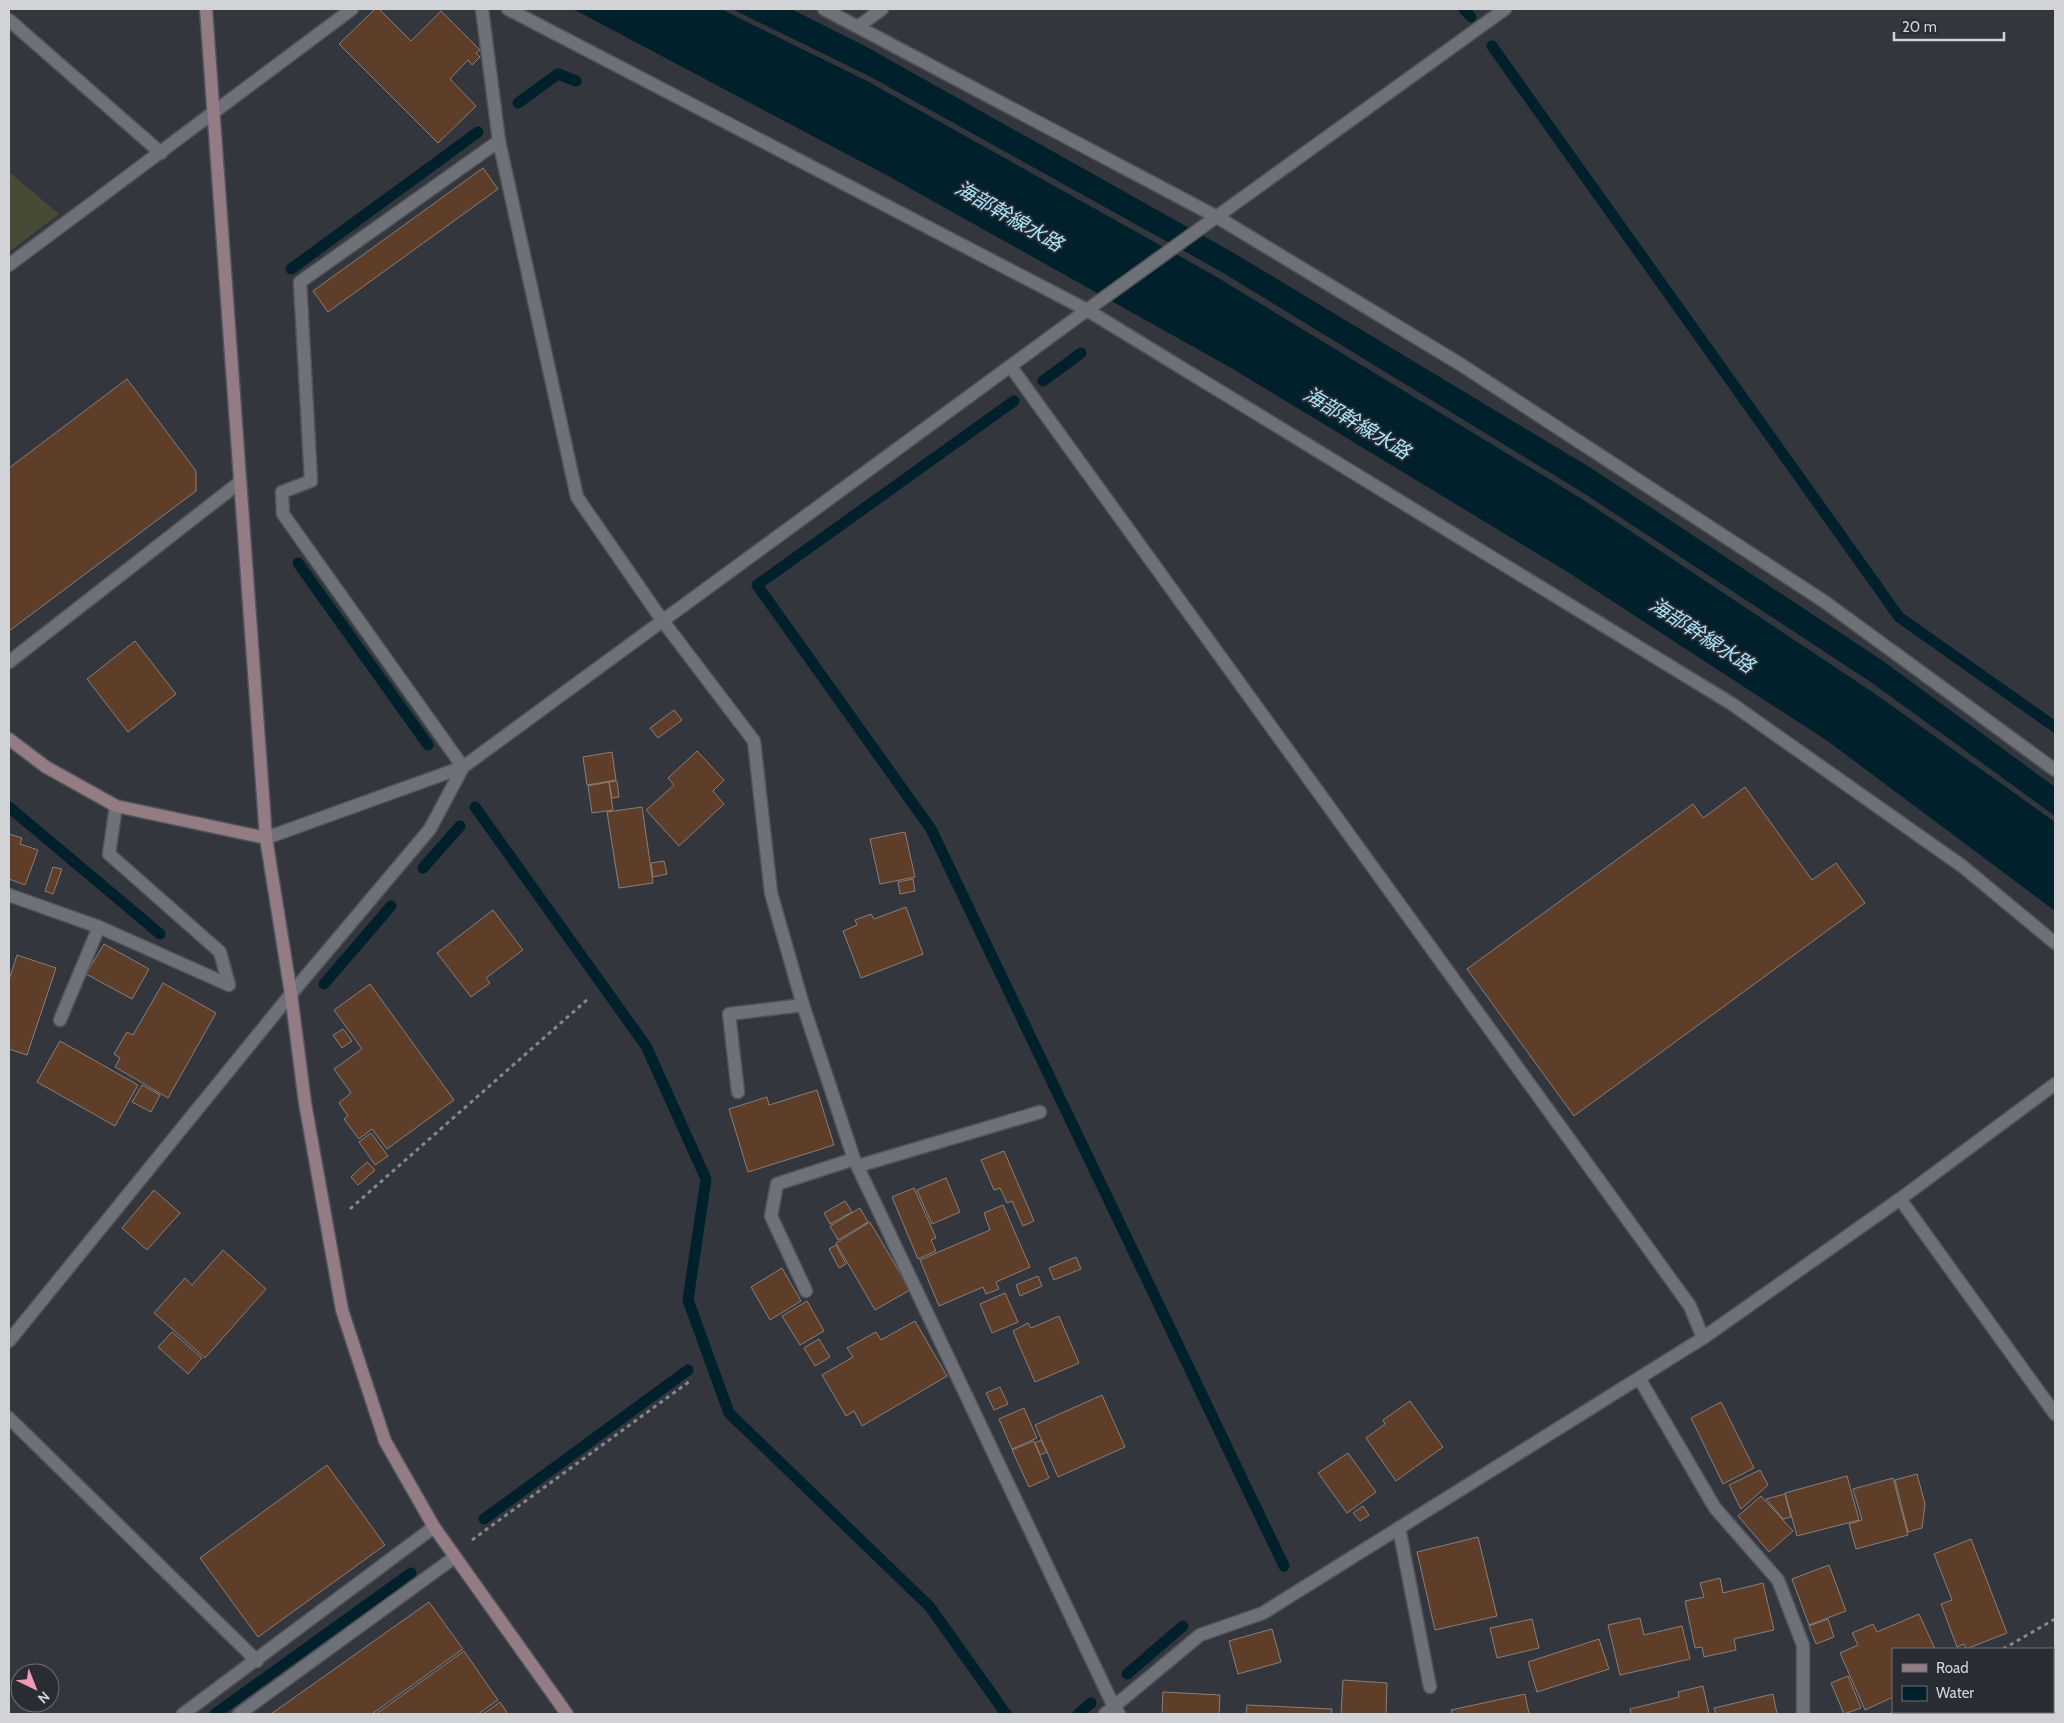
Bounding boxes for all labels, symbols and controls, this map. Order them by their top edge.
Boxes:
scale bar [1894,10,2004,42]
text: 20 m [1902,18,1937,36]
water label: 海部幹線水路 [951,176,1069,257]
water label: 海部幹線水路 [1299,382,1416,465]
water label: 海部幹線水路 [1645,592,1761,679]
legend [1892,1648,2054,1713]
text: Road [1936,1659,1969,1677]
north arrow [10,1663,60,1713]
text: Water [1936,1684,1974,1702]
text: N [34,1688,54,1707]

